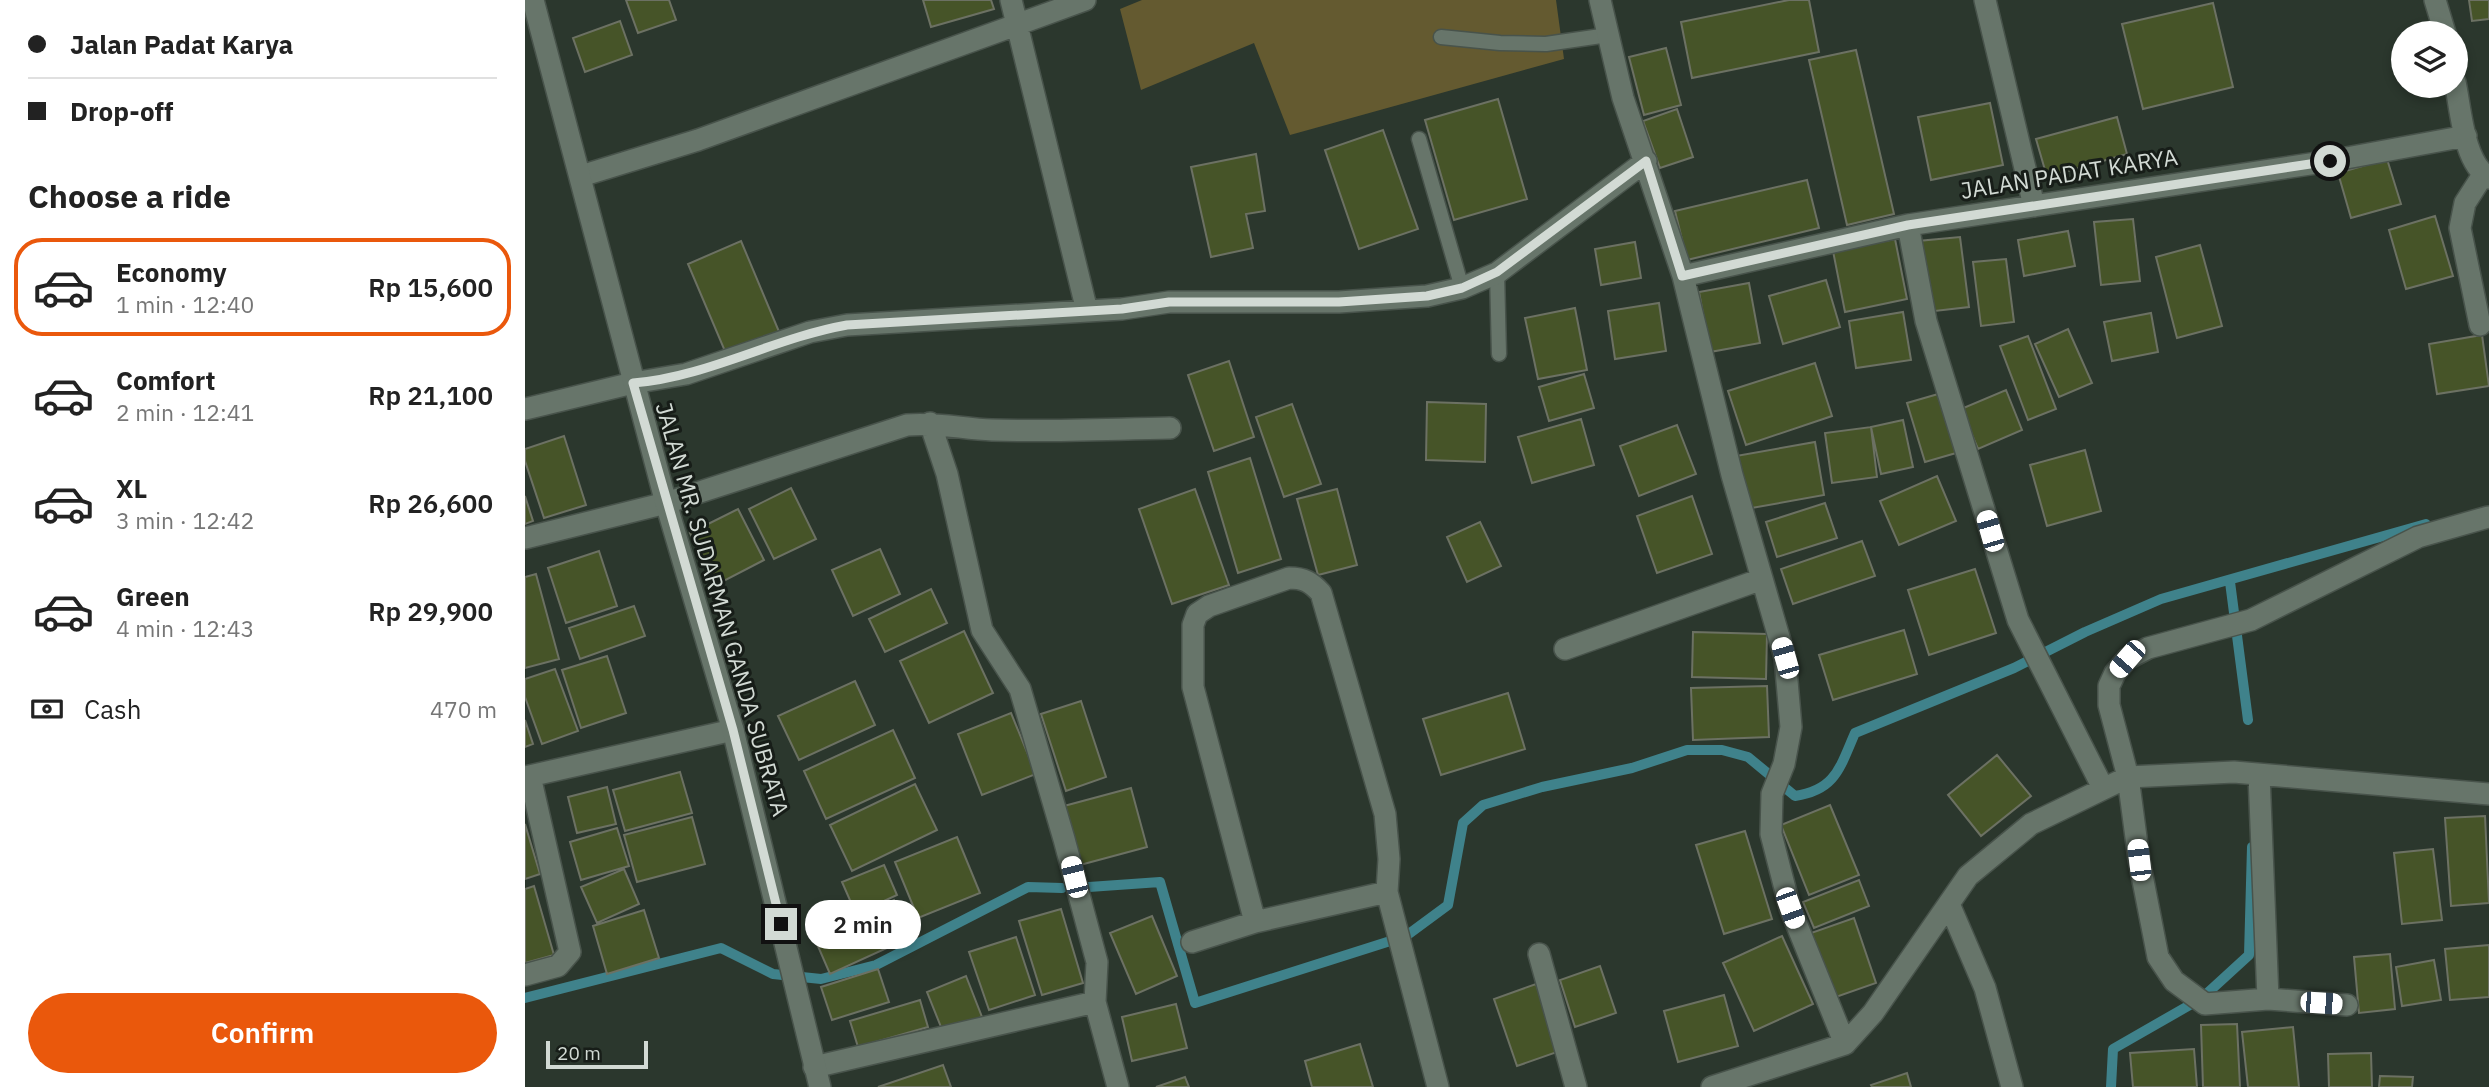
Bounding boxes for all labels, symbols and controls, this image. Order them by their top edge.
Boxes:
map controls [2391,21,2468,98]
button: layers [2391,21,2468,98]
text: Jalan Padat Karya [70,27,293,61]
text: Drop-off [70,94,173,128]
street label: JALAN PADAT KARYA [1958,141,2180,205]
route start [2314,145,2346,177]
text: Choose a ride [28,175,231,217]
text: Economy [116,255,227,289]
icon: car [32,256,95,319]
text: Rp 15,600 [368,270,493,304]
text: 1 min · 12:40 [116,289,254,319]
text: Comfort [116,363,215,397]
icon: car [32,364,95,427]
text: Rp 21,100 [368,378,493,412]
text: 2 min · 12:41 [116,397,254,427]
street label: JALAN MR. SUDARMAN GANDA SUBRATA [649,399,797,820]
text: XL [116,471,147,505]
icon: car [32,472,95,535]
text: Rp 26,600 [368,486,493,520]
text: 3 min · 12:42 [116,505,254,535]
car [1975,508,2006,554]
text: Green [116,579,190,613]
icon: car [32,580,95,643]
text: Rp 29,900 [368,594,493,628]
text: 4 min · 12:43 [116,613,254,643]
car [1770,635,1801,681]
car [2106,636,2149,682]
icon: cash [28,690,66,728]
text: Cash [84,692,141,726]
text: 470 m [430,694,497,724]
car [2127,838,2152,882]
car [1059,854,1090,900]
car [1773,885,1808,931]
callout: 2 min [805,900,921,948]
route end [765,908,797,940]
text: 2 min [833,909,893,939]
car [2300,991,2343,1015]
button: Confirm [28,993,497,1073]
scale bar [546,1038,647,1070]
text: 20 m [557,1041,601,1065]

